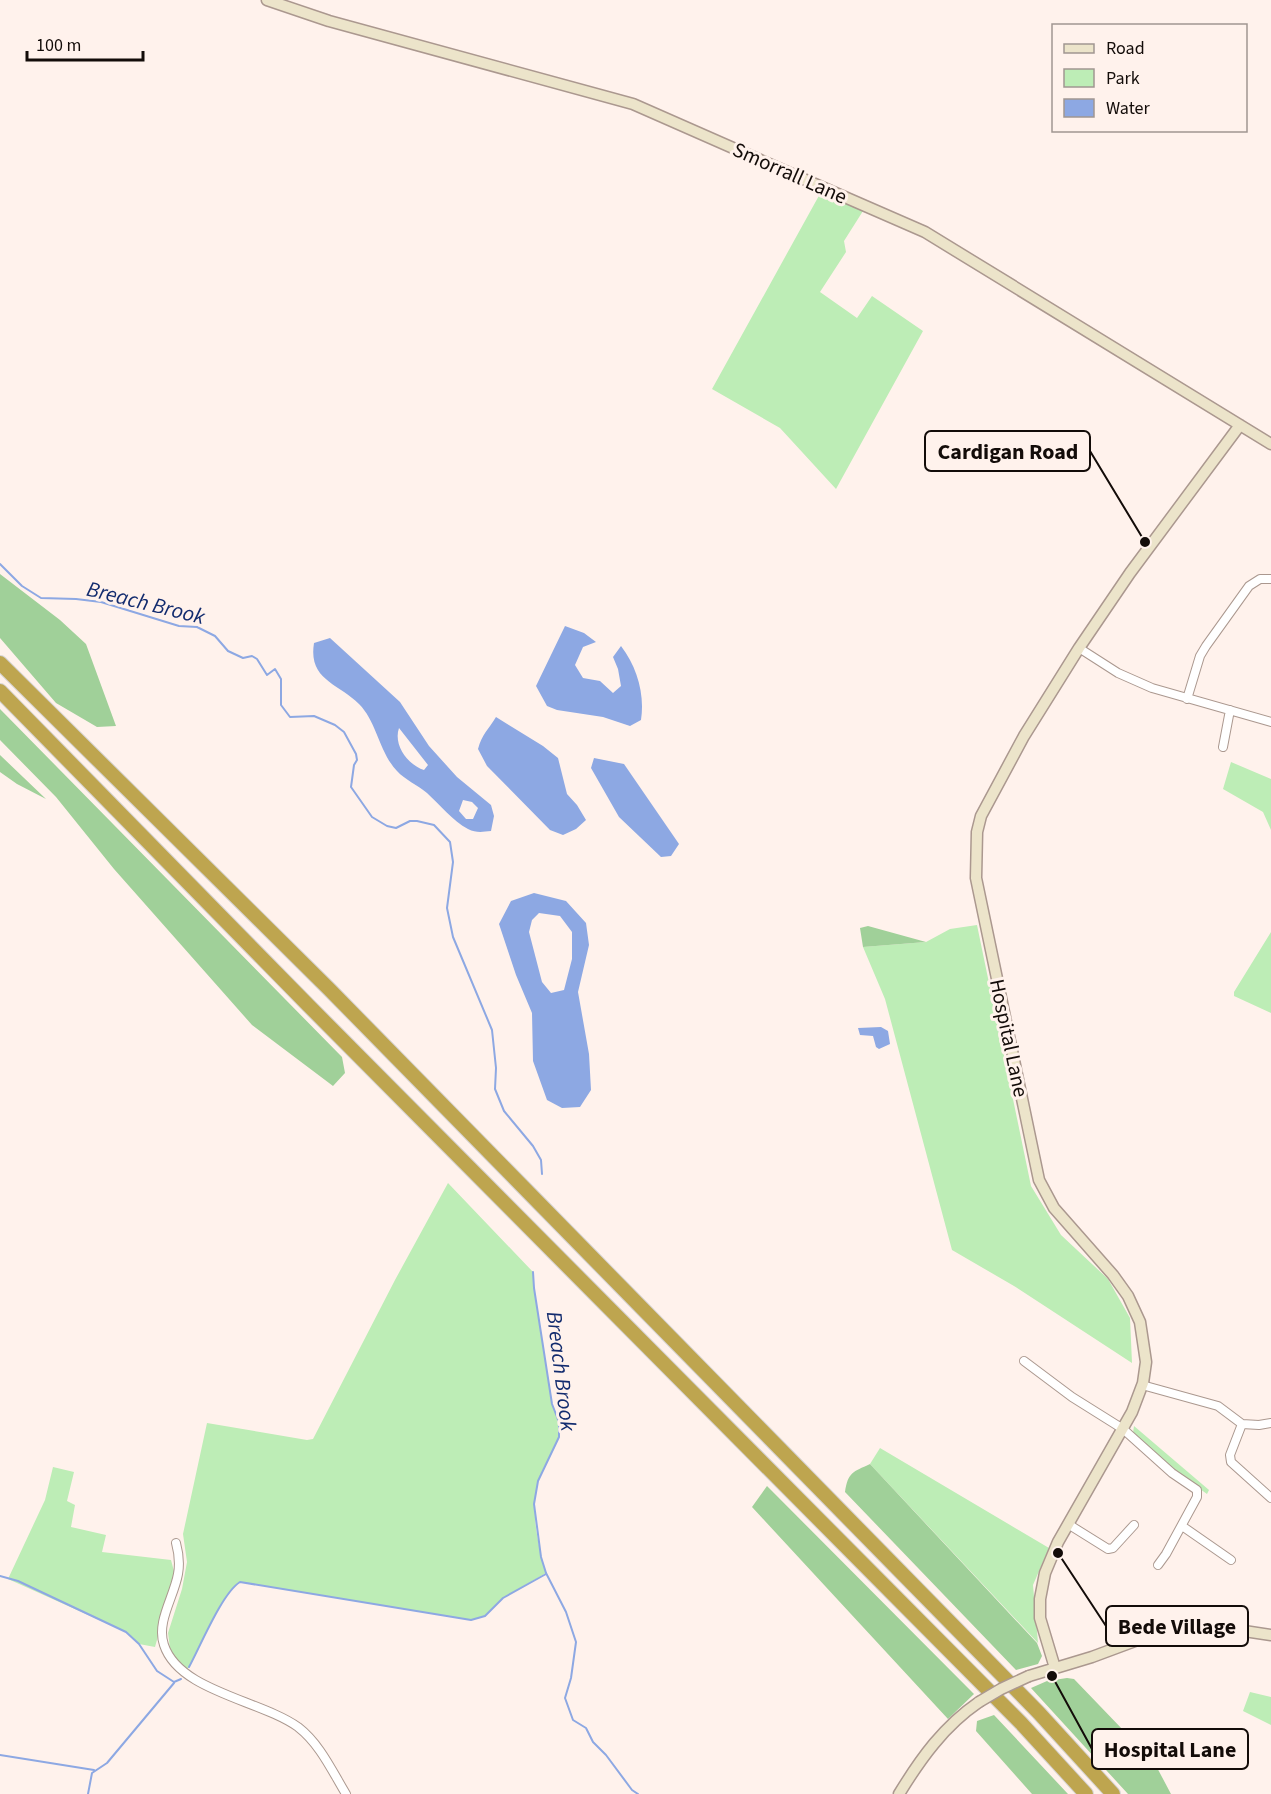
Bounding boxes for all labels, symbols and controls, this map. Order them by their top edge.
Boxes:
scale bar [27,24,142,62]
legend [1052,24,1247,132]
text: 100 m [36,33,81,58]
text: Road [1106,36,1145,61]
text: Park [1106,66,1140,91]
text: Water [1106,96,1150,121]
street label: Smorrall Lane [728,134,852,212]
callout: Cardigan Road [925,431,1090,471]
text: Cardigan Road [938,436,1078,468]
water label: Breach Brook [83,573,209,633]
street label: Hospital Lane [982,976,1036,1100]
water label: Breach Brook [538,1309,584,1433]
callout: Bede Village [1106,1606,1248,1646]
text: Bede Village [1118,1611,1236,1643]
callout: Hospital Lane [1092,1729,1248,1769]
text: Hospital Lane [1104,1734,1236,1766]

